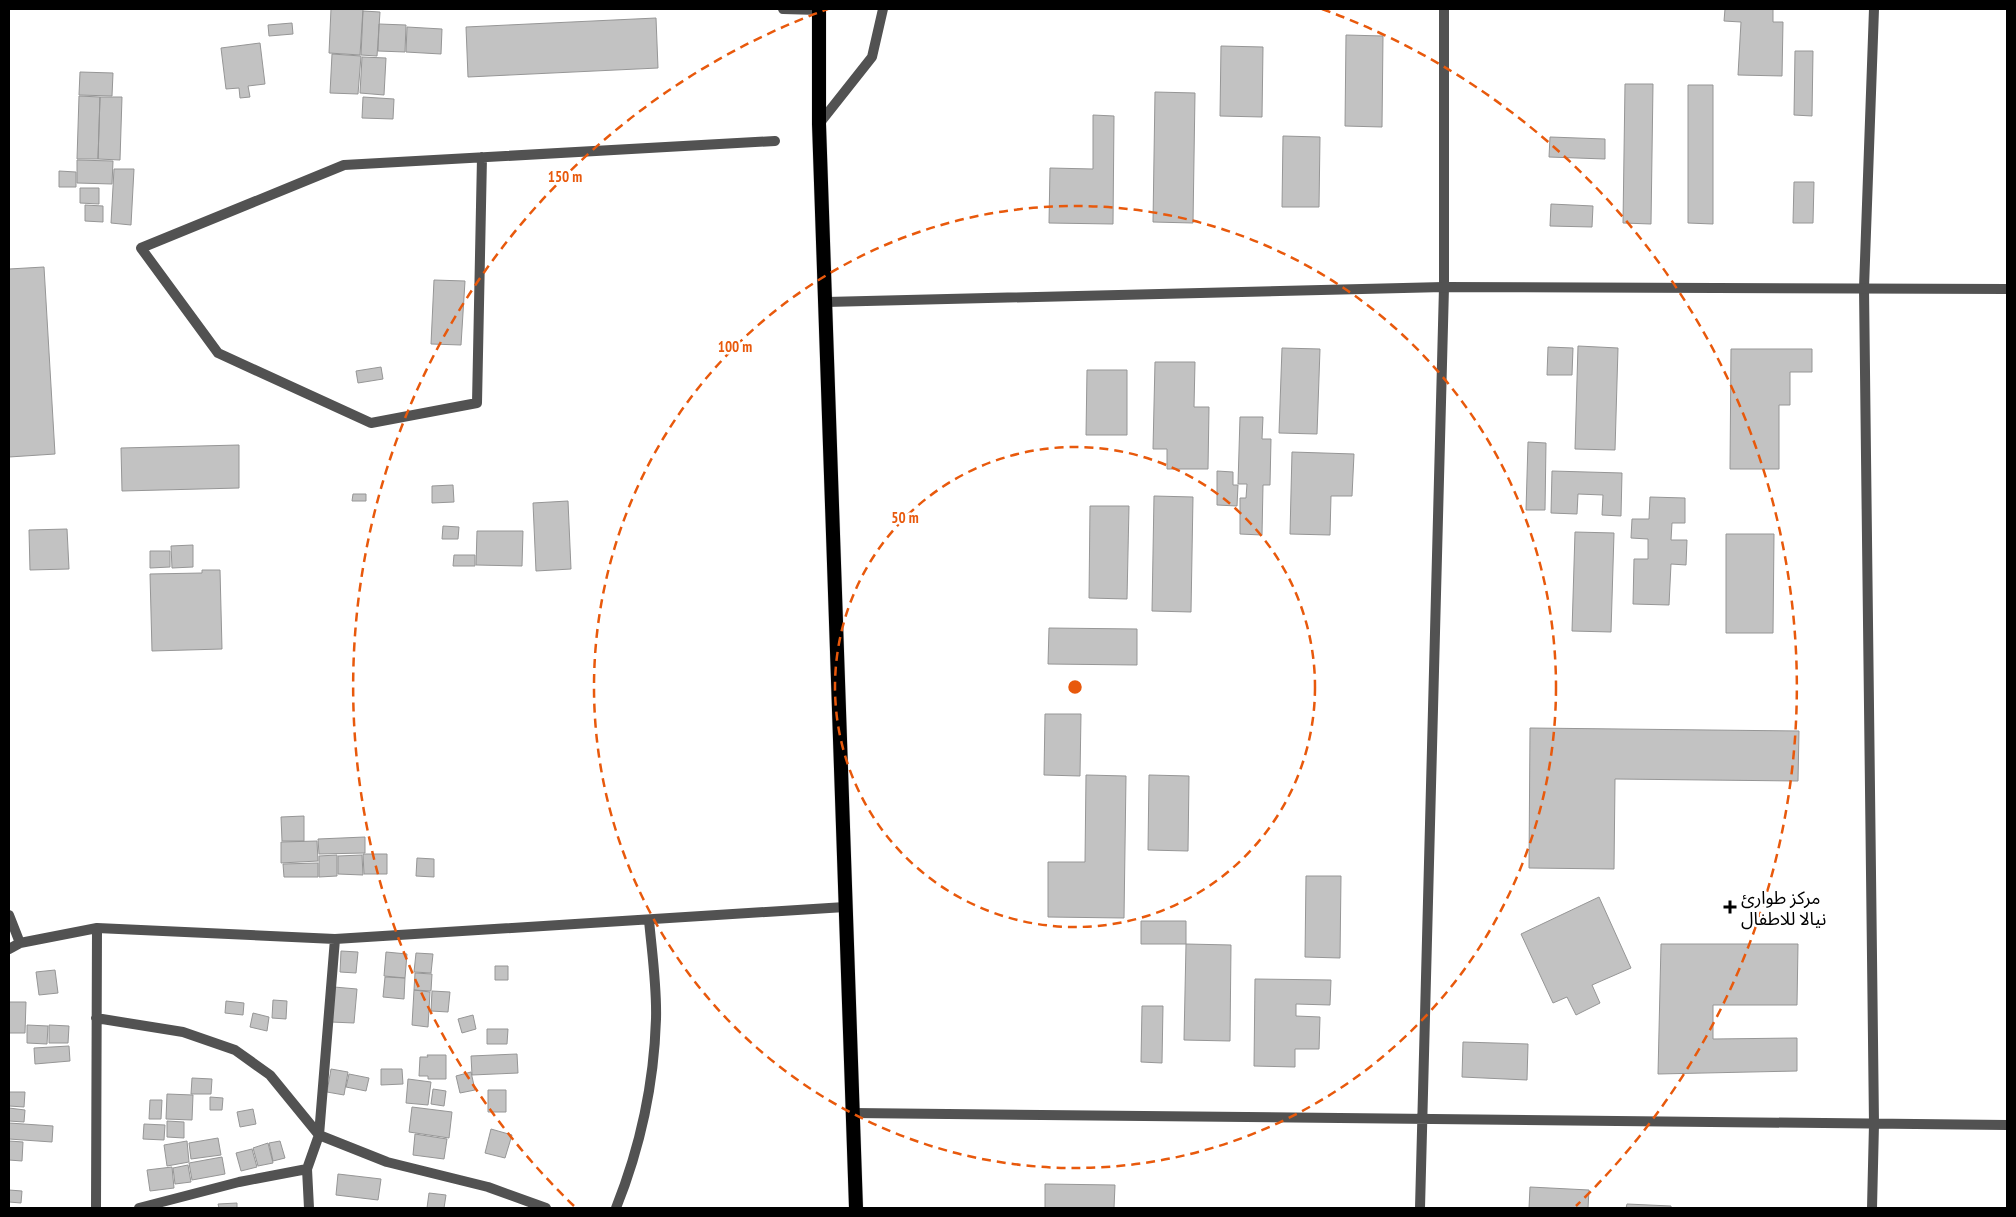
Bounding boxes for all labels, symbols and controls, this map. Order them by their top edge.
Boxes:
text: 150 m [548,167,582,186]
text: 100 m [718,337,752,356]
text: 50 m [891,508,919,527]
centre of rings [1066,678,1084,696]
place label: مركز طوارئ نيالا للاطفال [1741,886,1826,930]
marker: مركز طوارئ نيالا للاطفال [1723,900,1737,914]

